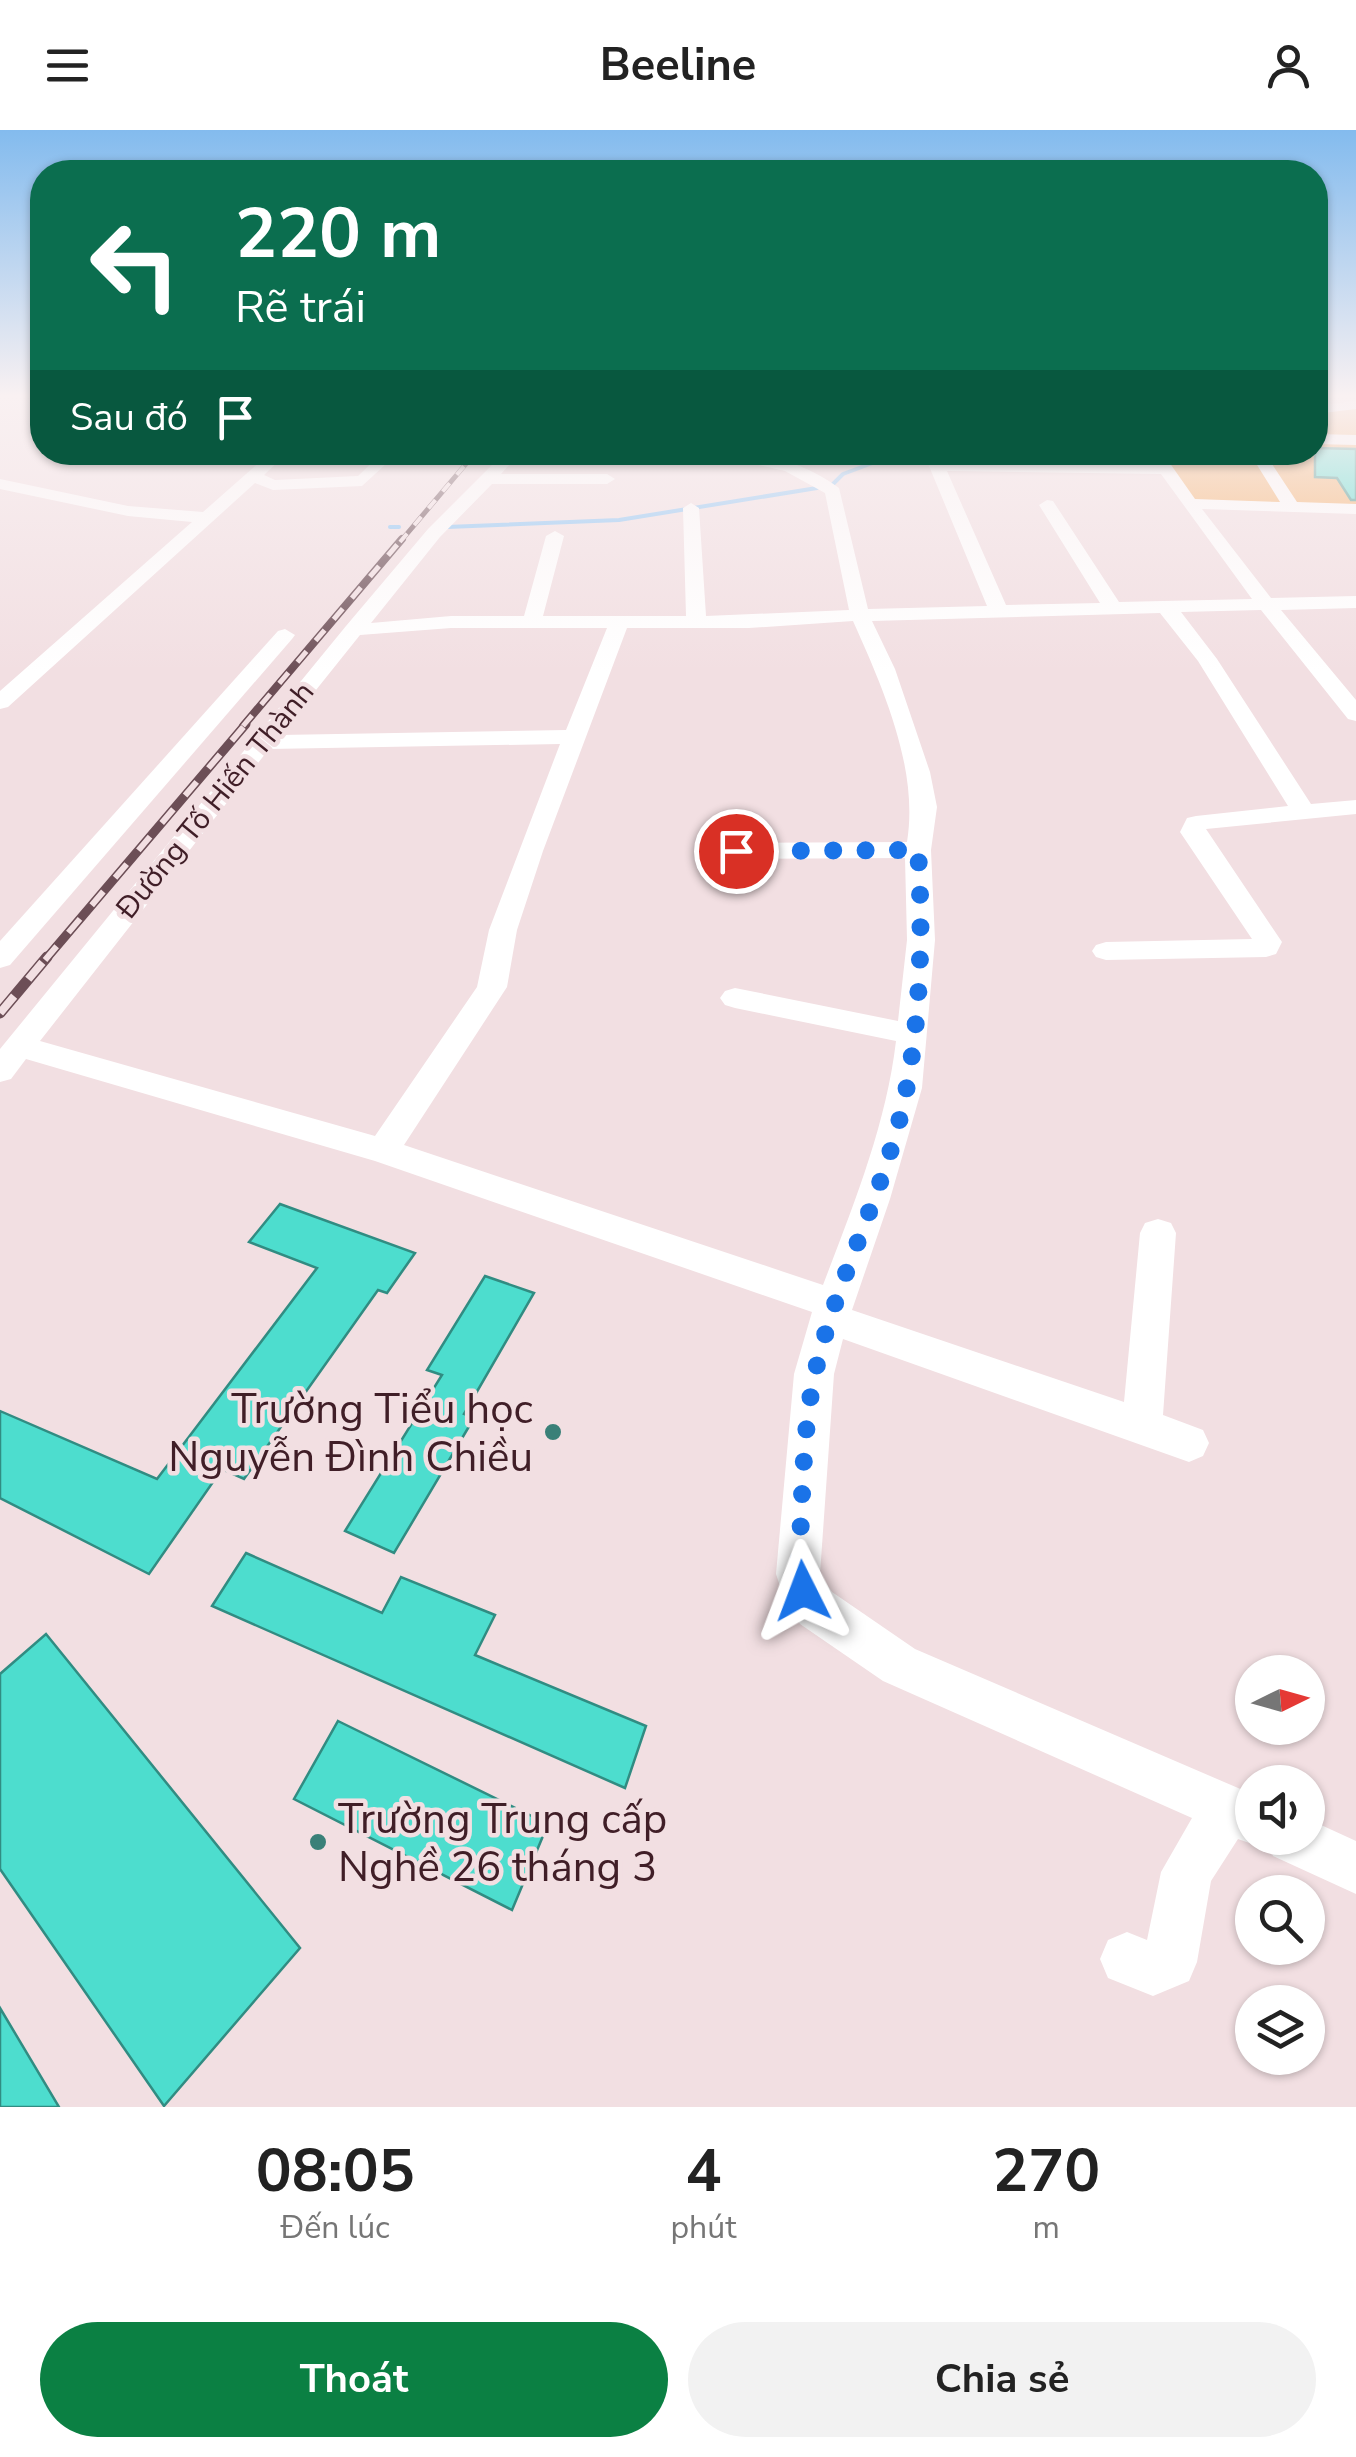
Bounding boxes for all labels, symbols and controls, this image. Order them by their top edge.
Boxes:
text: Beeline [600,35,756,96]
icon: menu [40,38,95,93]
icon: person [1261,38,1316,93]
text: 220 m [235,186,441,282]
icon: left [70,200,200,330]
text: Rẽ trái [235,277,366,338]
icon: arrive [208,390,263,445]
text: Sau đó [70,392,188,443]
street label: Đường Tố Hiến Thành [106,673,324,928]
pin [694,809,779,894]
icon: arrive [709,824,764,879]
place label: Trường Tiểu học Nguyễn Đình Chiều [168,1381,533,1486]
marker: Trường Tiểu học Nguyễn Đình Chiều [542,1421,564,1443]
position arrow [751,1539,855,1643]
north arrow [1235,1655,1325,1745]
map controls [1235,1655,1325,2075]
button: sound [1235,1765,1325,1855]
place label: Trường Trung cấp Nghề 26 tháng 3 [338,1791,667,1896]
marker: Trường Trung cấp Nghề 26 tháng 3 [307,1831,329,1853]
button: search [1235,1875,1325,1965]
button: layers [1235,1985,1325,2075]
text: 08:05 [256,2130,415,2212]
text: 4 [685,2130,721,2212]
text: 270 [992,2130,1100,2212]
text: Đến lúc [281,2206,390,2249]
text: phút [670,2206,736,2249]
text: m [1033,2206,1060,2249]
button: Thoát [40,2322,668,2437]
button: Chia sẻ [688,2322,1316,2437]

